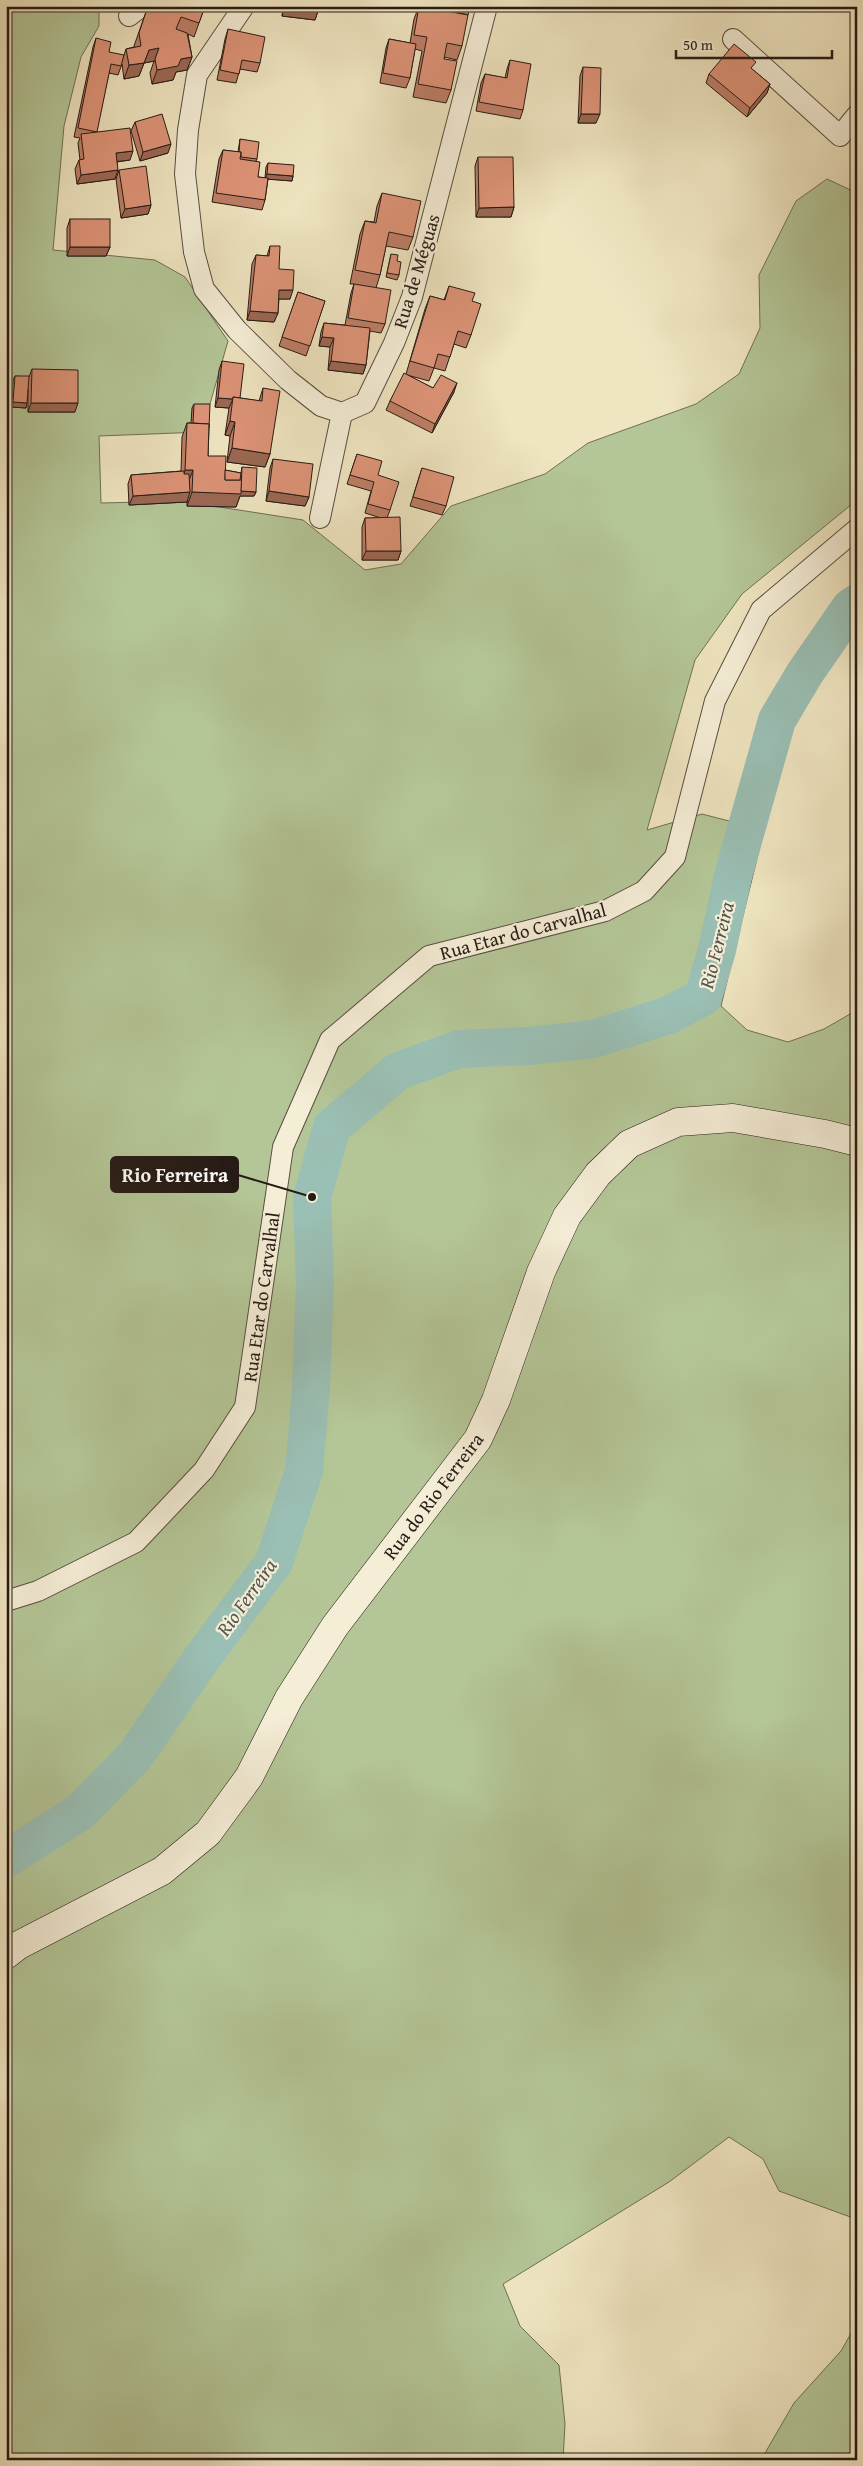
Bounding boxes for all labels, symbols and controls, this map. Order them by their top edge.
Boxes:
scale bar [676,28,832,60]
text: 50 m [683,34,714,55]
street label: Rua de Méguas [385,210,447,332]
street label: Rua Etar do Carvalhal [437,895,609,967]
water label: Rio Ferreira [691,898,741,992]
callout: Rio Ferreira [111,1157,238,1192]
text: Rio Ferreira [122,1160,229,1189]
street label: Rua Etar do Carvalhal [235,1210,287,1384]
street label: Rua do Rio Ferreira [376,1427,490,1565]
water label: Rio Ferreira [208,1552,284,1642]

